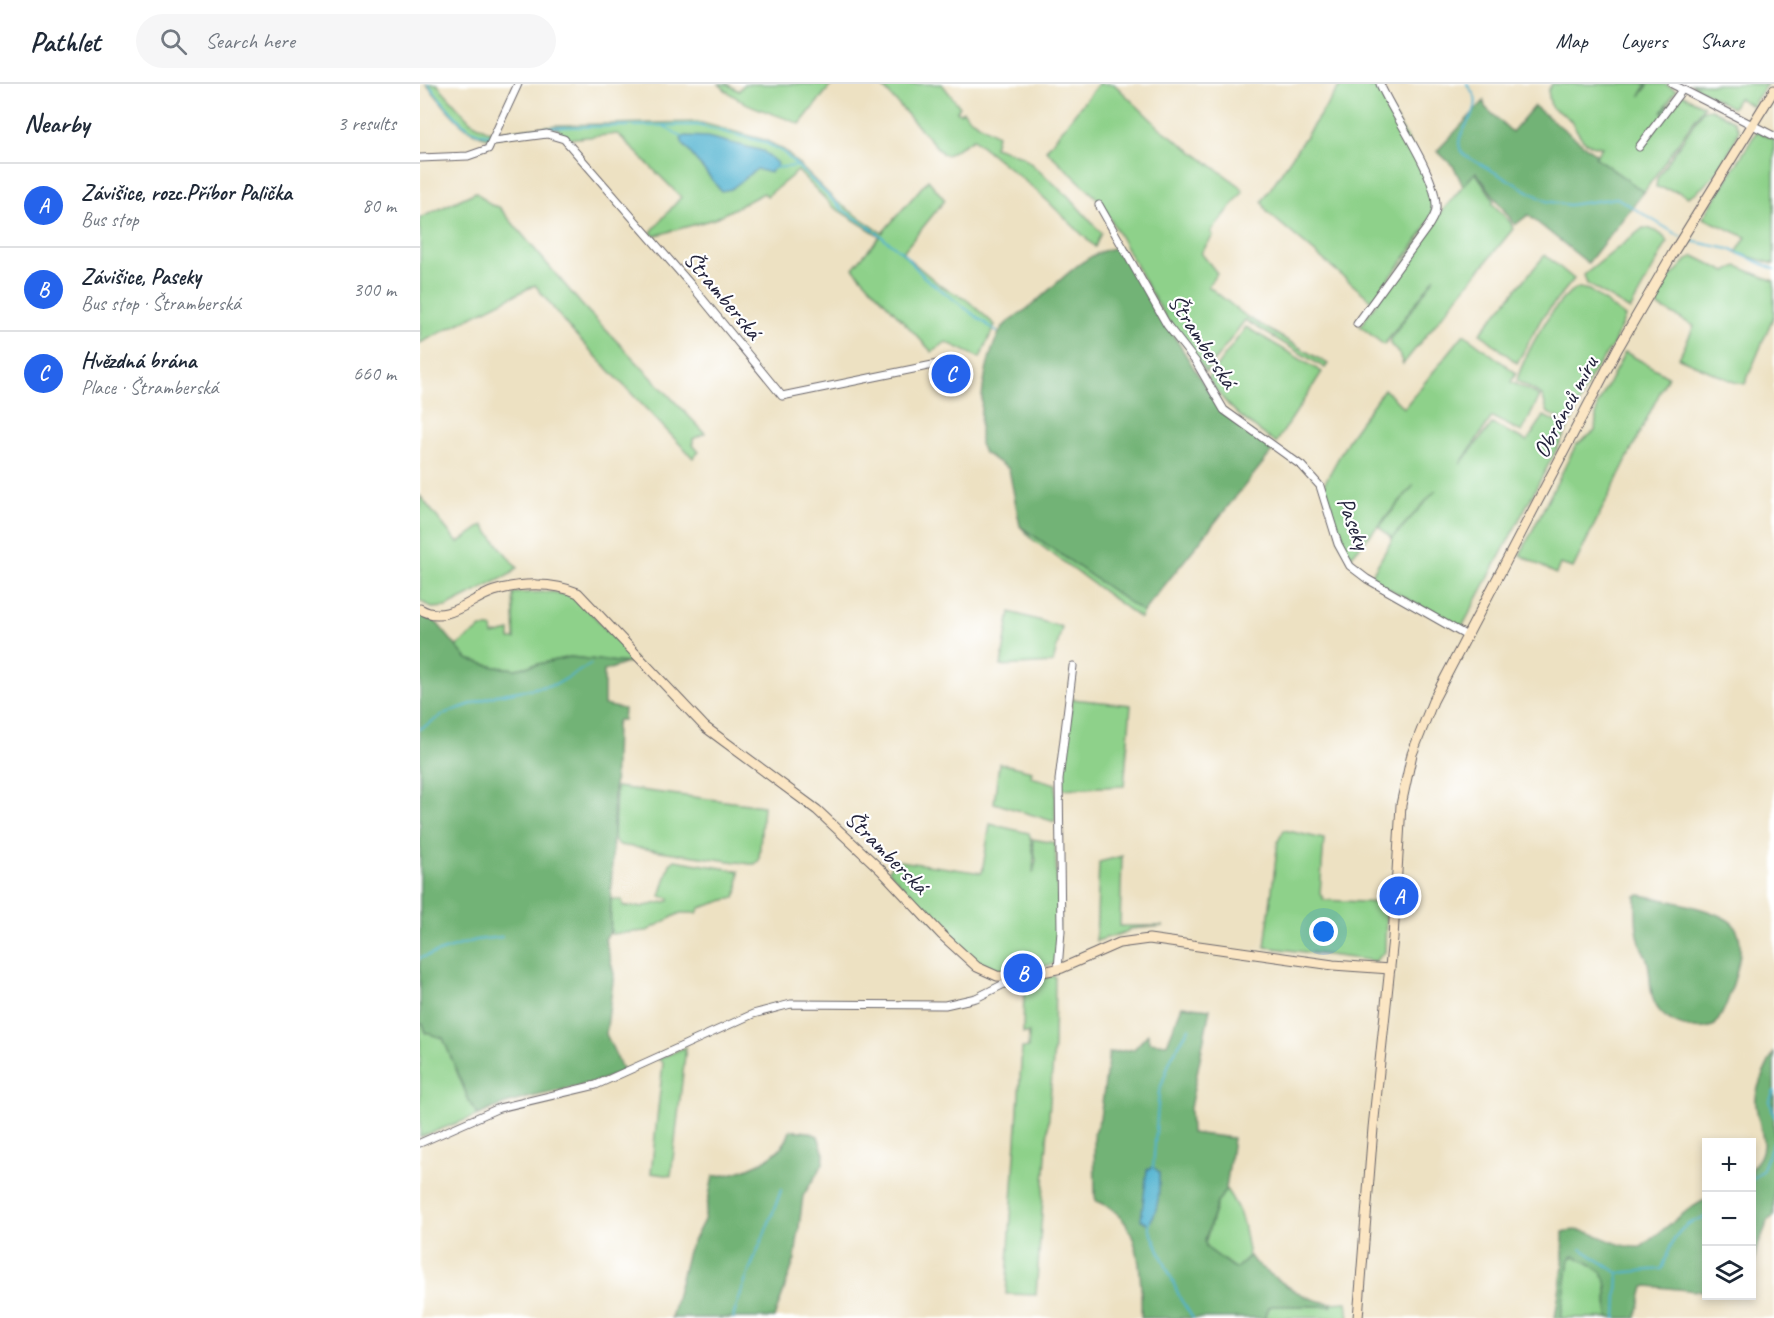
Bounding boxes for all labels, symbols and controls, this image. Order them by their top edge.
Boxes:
search box [136,14,556,68]
text: Pathlet [30,24,100,59]
icon: search [157,25,190,58]
text: Search here [205,27,295,55]
text: Map [1555,28,1588,54]
text: Layers [1621,28,1667,54]
text: Share [1700,28,1744,54]
text: Nearby [24,107,89,140]
text: 3 results [337,111,396,136]
text: Závišice, rozc.Příbor Palička [81,179,292,207]
text: A [38,193,49,218]
text: 80 m [362,193,396,218]
text: Bus stop [81,207,139,232]
street label: Štramberská [677,245,770,347]
text: Závišice, Paseky [81,263,201,291]
text: B [38,277,49,302]
text: 300 m [353,277,396,302]
street label: Štramberská [1161,288,1246,396]
text: Bus stop · Štramberská [81,291,241,316]
text: Hvězdná brána [81,347,196,375]
street label: Obránců míru [1526,349,1605,463]
pin: C [932,352,970,396]
text: C [39,361,48,386]
text: 660 m [353,361,396,386]
text: Place · Štramberská [81,375,218,400]
street label: Paseky [1330,493,1378,555]
street label: Štramberská [839,804,937,902]
pin: A [1380,874,1418,918]
your location [1309,917,1338,946]
pin: B [1004,950,1042,996]
map controls [1702,1138,1756,1300]
button: + [1702,1138,1756,1192]
button: − [1702,1192,1756,1246]
button: layers [1702,1246,1756,1300]

